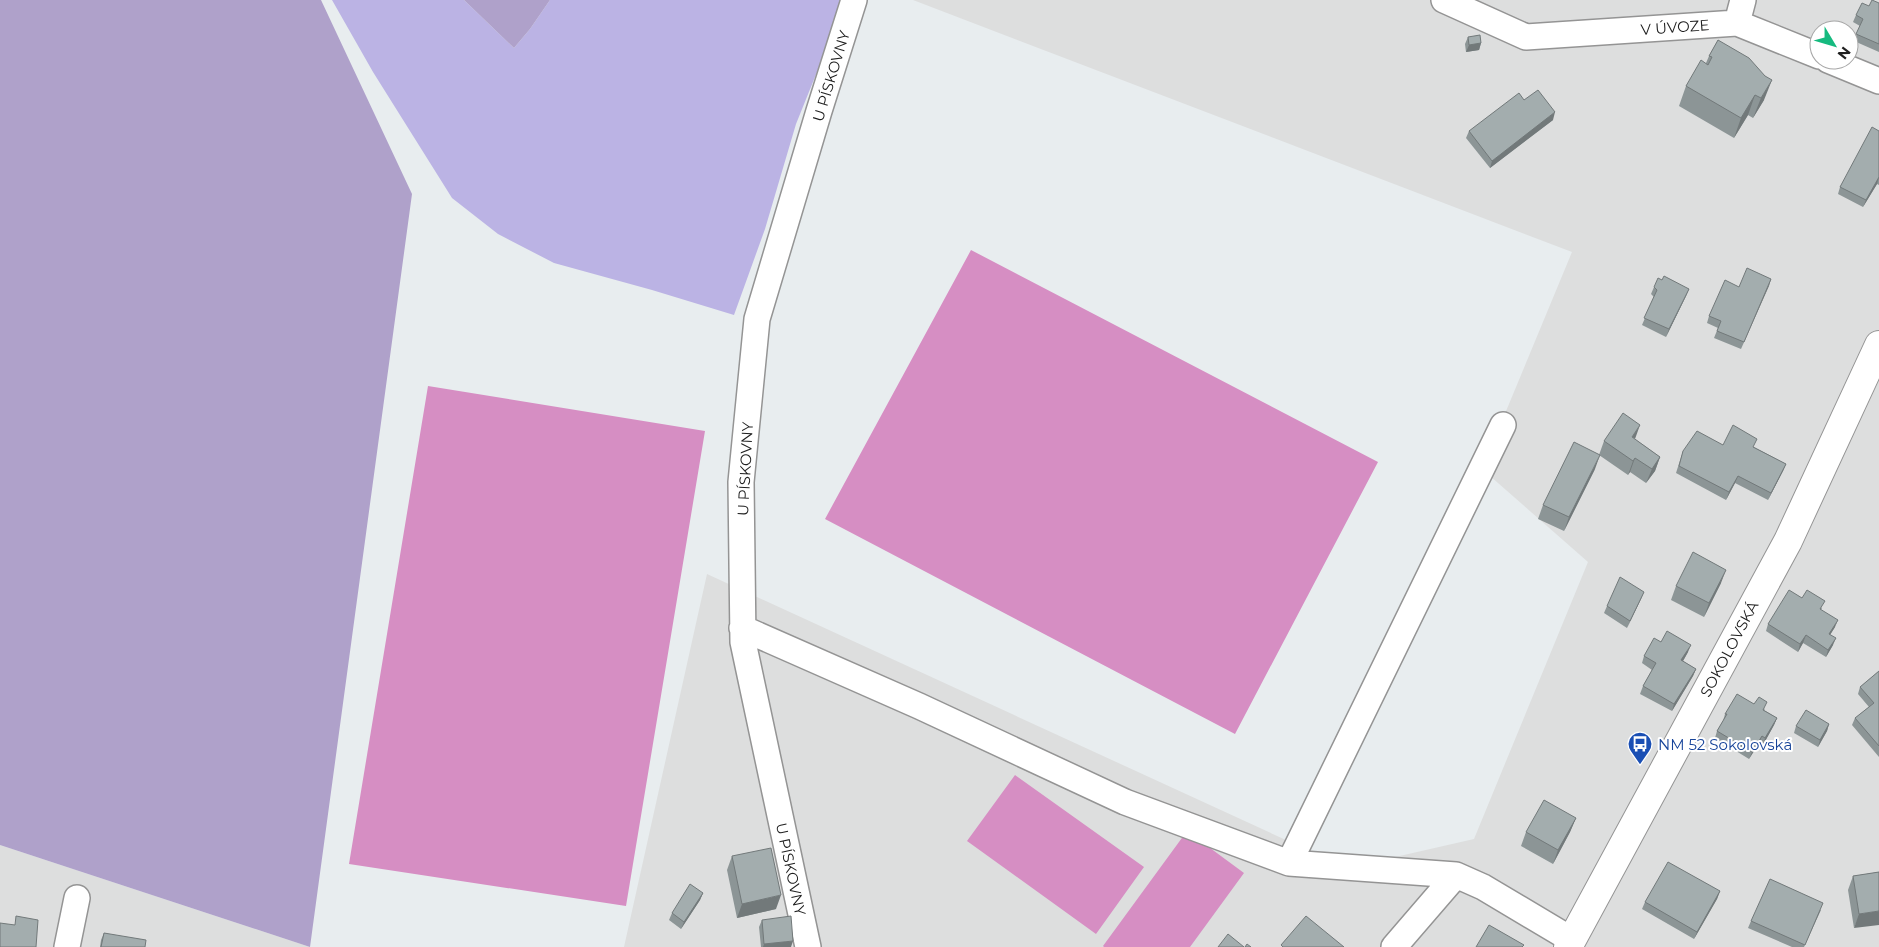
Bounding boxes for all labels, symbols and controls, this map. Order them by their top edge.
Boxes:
street label: V ÚVOZE [1640,15,1710,39]
north arrow [1809,20,1859,70]
street label: U PÍSKOVNY [808,28,854,124]
text: N [1834,43,1855,63]
street label: U PÍSKOVNY [733,421,757,517]
street label: SOKOLOVSKÁ [1696,598,1762,700]
bus stop icon: NM 52 Sokolovská [1627,731,1653,765]
place label: NM 52 Sokolovská [1658,735,1792,754]
street label: U PÍSKOVNY [772,821,810,918]

